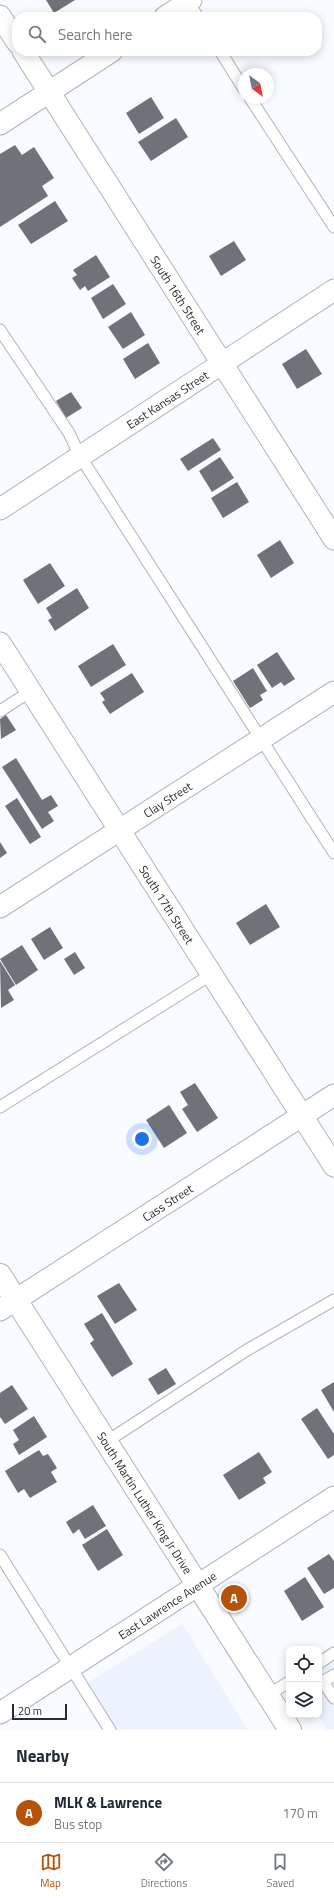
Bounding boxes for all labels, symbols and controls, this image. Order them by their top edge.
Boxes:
search box [12,12,322,56]
icon: search [26,23,48,45]
text: Search here [58,23,132,46]
north arrow [238,68,274,104]
street label: South 16th Street [146,252,211,339]
street label: East Kansas Street [122,365,213,433]
street label: Clay Street [139,776,196,822]
street label: South 17th Street [135,861,200,948]
your location [132,1129,152,1149]
street label: Cass Street [138,1178,197,1226]
street label: South Martin Luther King Jr Drive [93,1428,198,1578]
street label: East Lawrence Avenue [114,1566,220,1644]
pin: A [221,1583,247,1613]
map controls [286,1646,322,1718]
button: locate [286,1646,322,1682]
button: layers [286,1682,322,1718]
scale bar [12,1702,67,1721]
text: 20 m [18,1703,42,1719]
text: Nearby [16,1743,69,1769]
text: MLK & Lawrence [54,1791,162,1814]
text: A [25,1803,33,1823]
text: 170 m [282,1803,318,1823]
text: Bus stop [54,1814,102,1834]
tab: Map [40,1851,62,1891]
tab: Directions [141,1851,187,1891]
tab: Saved [266,1851,294,1891]

